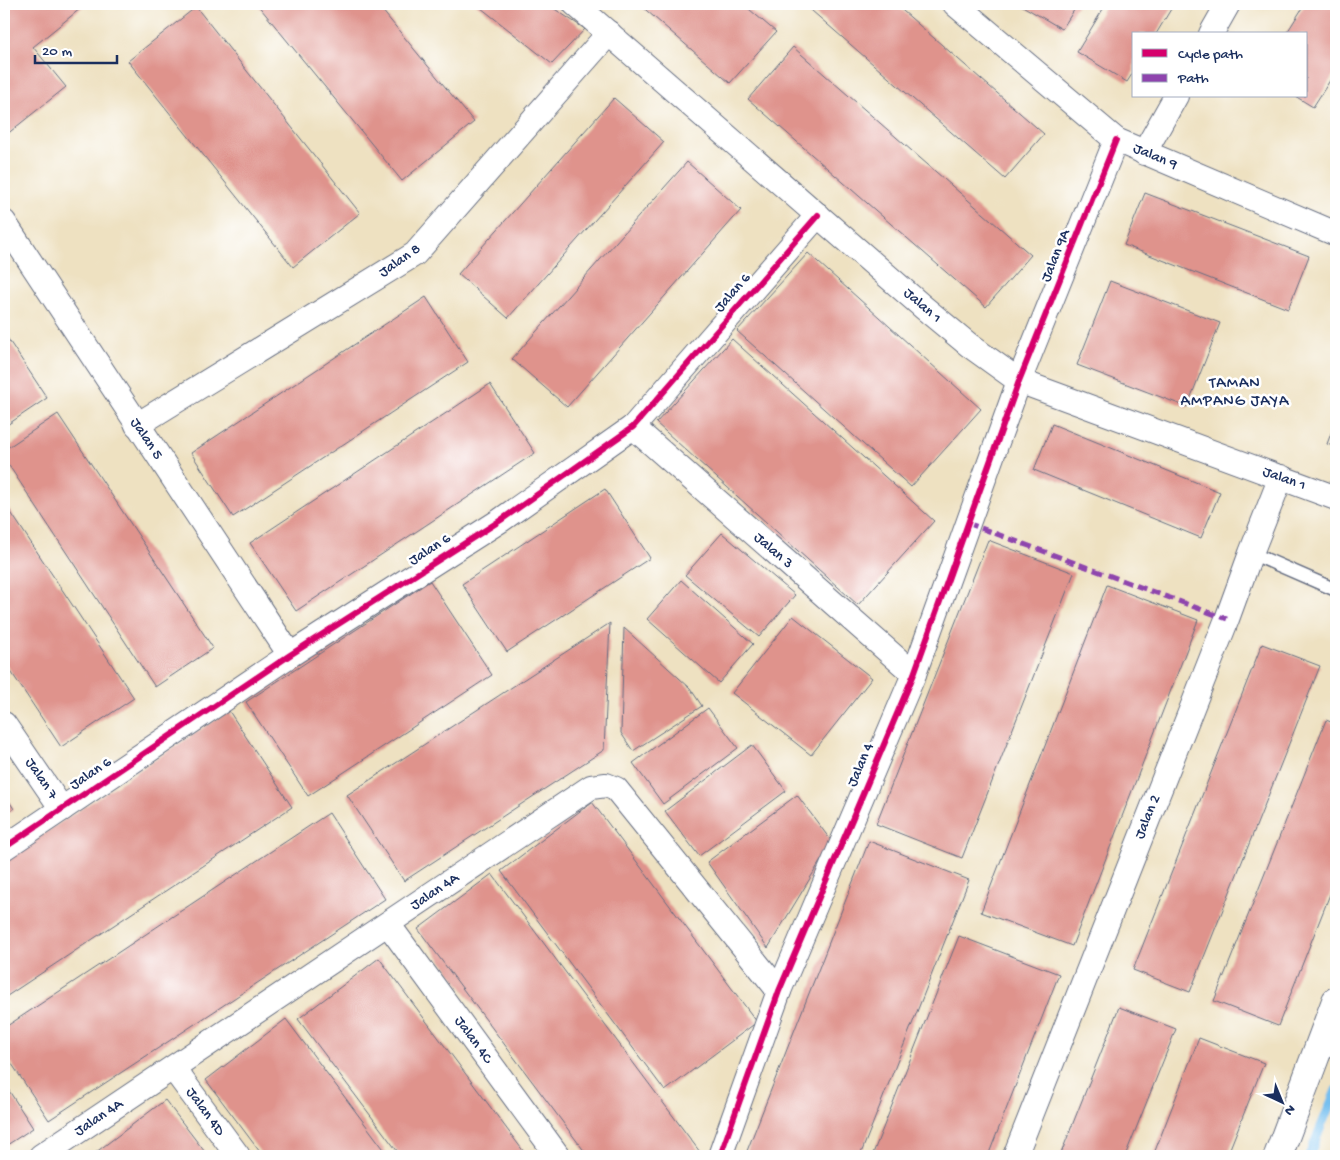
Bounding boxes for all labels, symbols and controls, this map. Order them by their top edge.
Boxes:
scale bar [35,32,118,64]
legend [1132,32,1308,98]
text: 20 m [42,43,72,61]
text: Cycle path [1178,46,1243,64]
text: Path [1177,70,1209,88]
street label: Jalan 9 [1130,140,1180,174]
street label: Jalan 9A [1037,226,1075,285]
street label: Jalan 8 [376,240,424,282]
street label: Jalan 6 [711,269,755,316]
street label: Jalan 1 [899,285,945,327]
district label: TAMAN AMPANG JAYA [1181,375,1290,412]
street label: Jalan 5 [126,415,167,463]
street label: Jalan 1 [1260,463,1308,495]
street label: Jalan 3 [750,529,797,573]
street label: Jalan 6 [406,530,455,570]
street label: Jalan 4 [844,740,878,790]
street label: Jalan 6 [67,753,116,794]
street label: Jalan 7 [21,755,62,804]
street label: Jalan 2 [1131,792,1165,842]
street label: Jalan 4A [407,869,464,915]
street label: Jalan 4C [450,1013,497,1068]
north arrow [1258,1078,1308,1128]
street label: Jalan 4D [181,1084,229,1140]
street label: Jalan 4A [71,1095,128,1141]
text: N [1280,1100,1298,1119]

